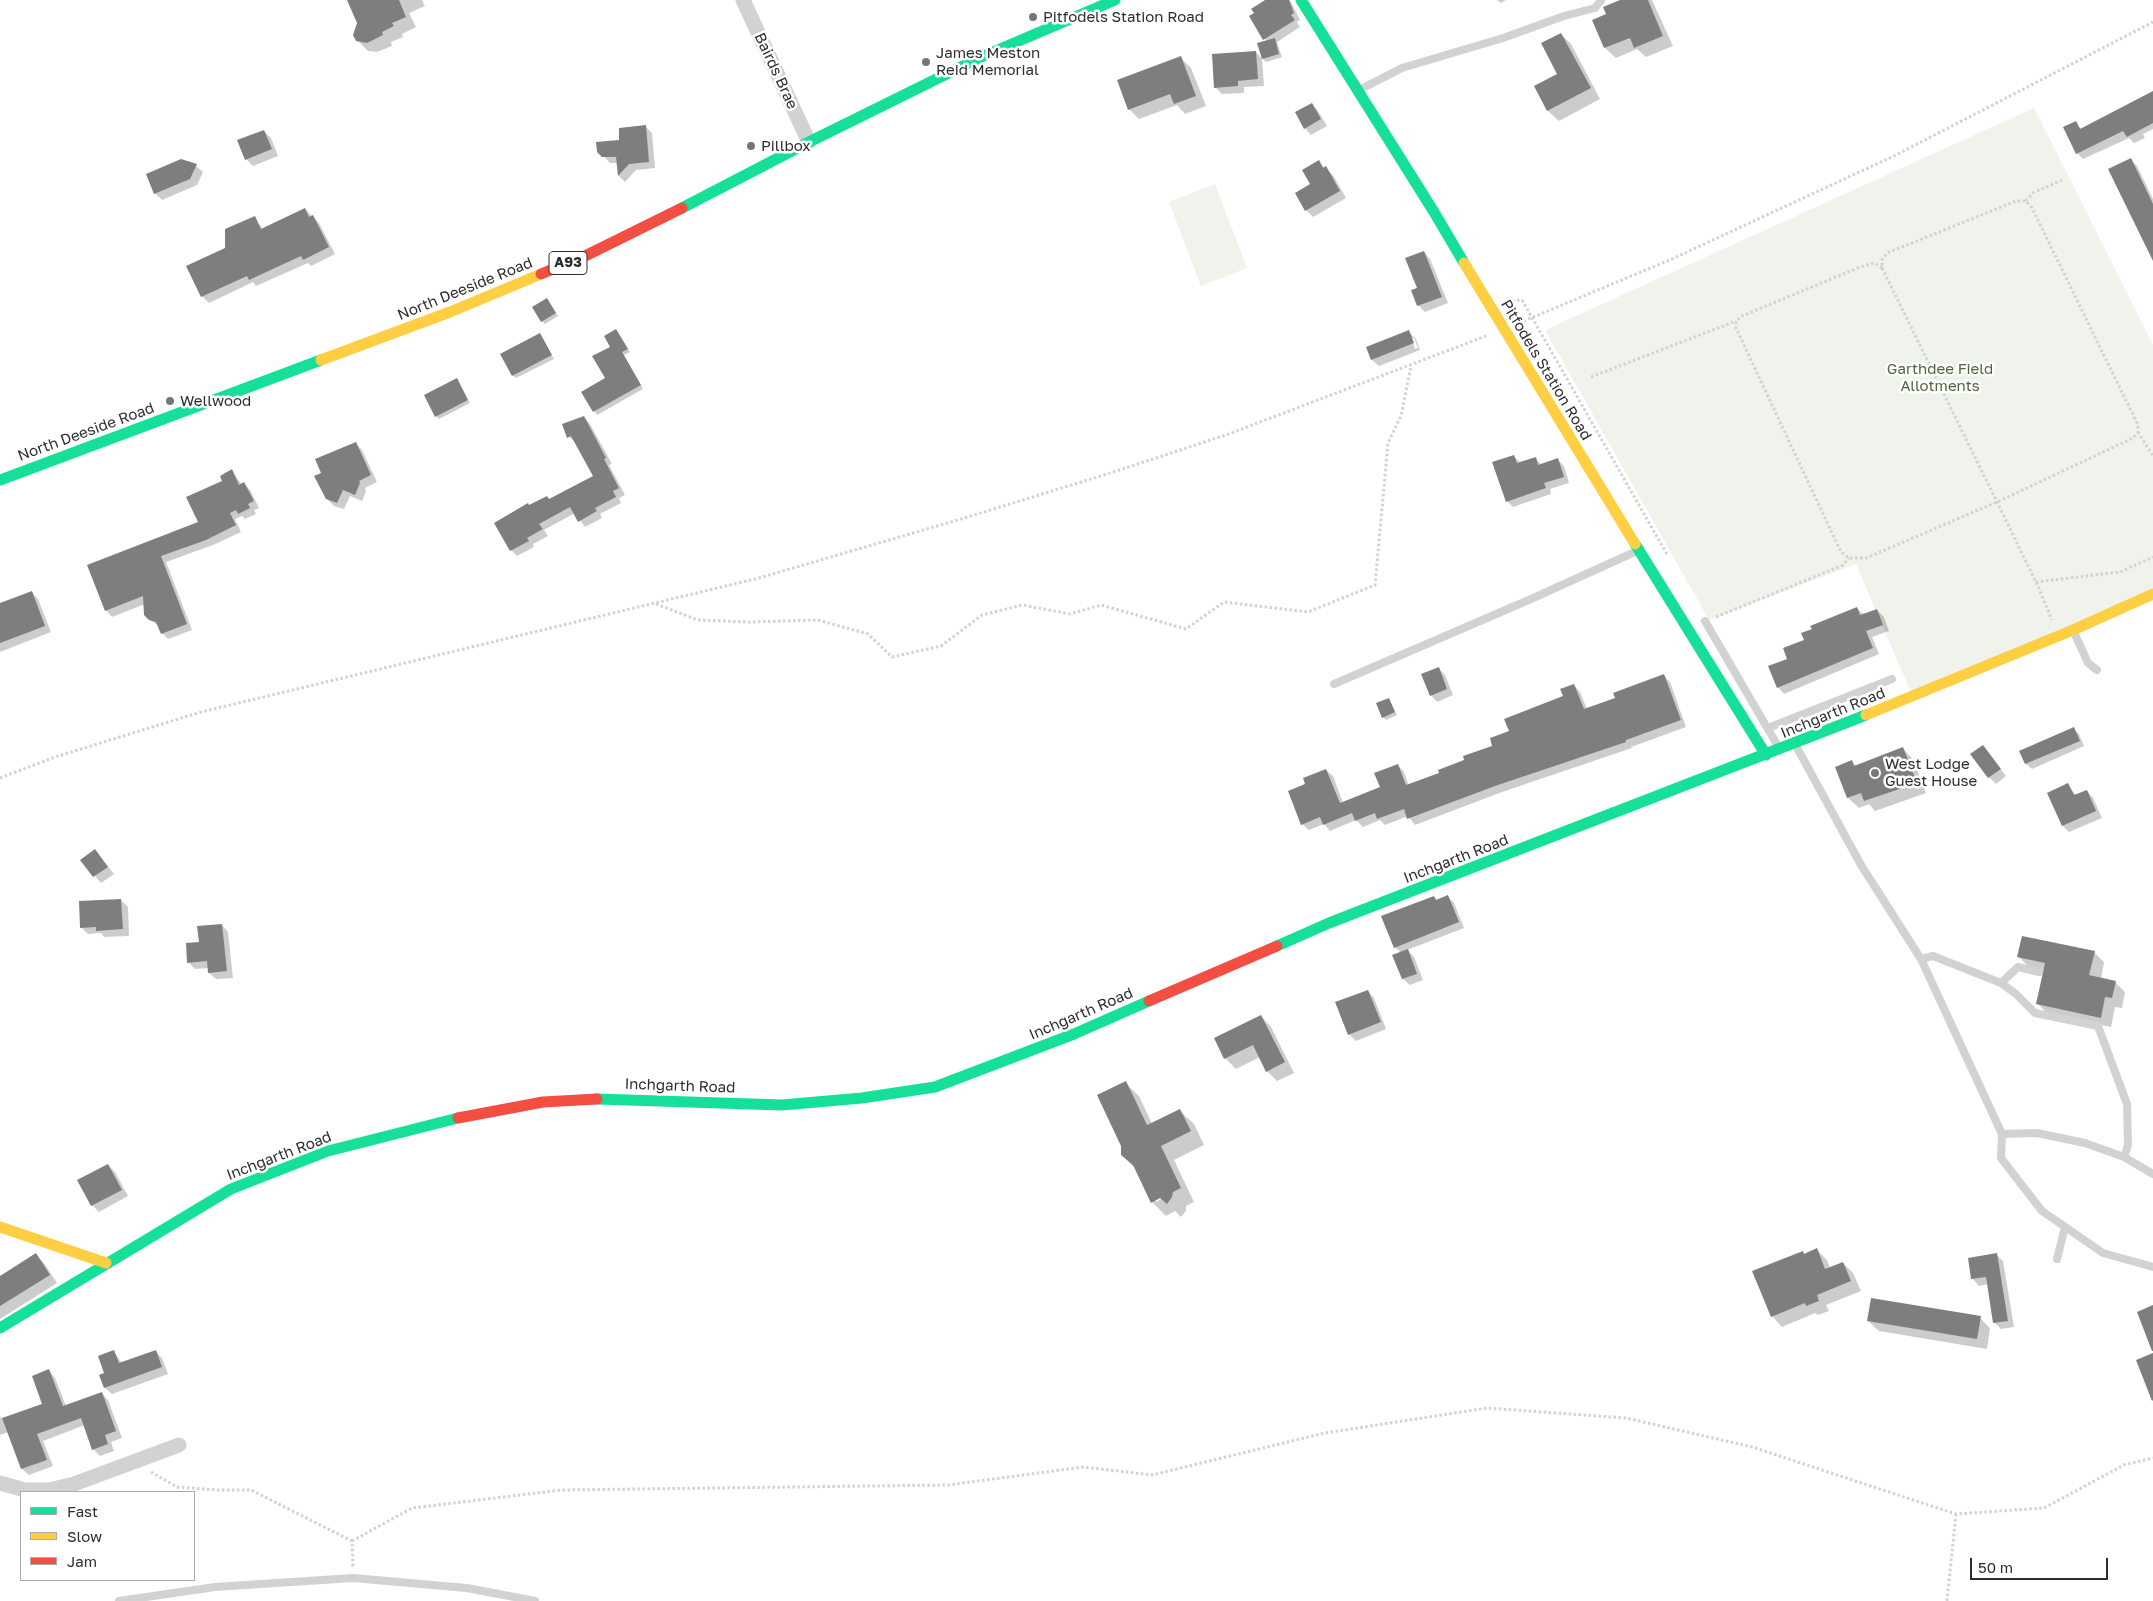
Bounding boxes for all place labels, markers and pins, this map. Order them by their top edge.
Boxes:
place label: Pitfodels Station Road [1043,8,1204,26]
marker: Pitfodels Station Road [1027,11,1039,23]
place label: James Meston Reid Memorial [936,44,1040,79]
marker: James Meston Reid Memorial [920,56,932,68]
place label: Pillbox [761,137,811,155]
marker: Pillbox [745,140,757,152]
place label: Wellwood [180,392,251,410]
marker: Wellwood [164,395,176,407]
place label: West Lodge Guest House [1885,755,1977,790]
marker: West Lodge Guest House [1869,767,1881,779]

